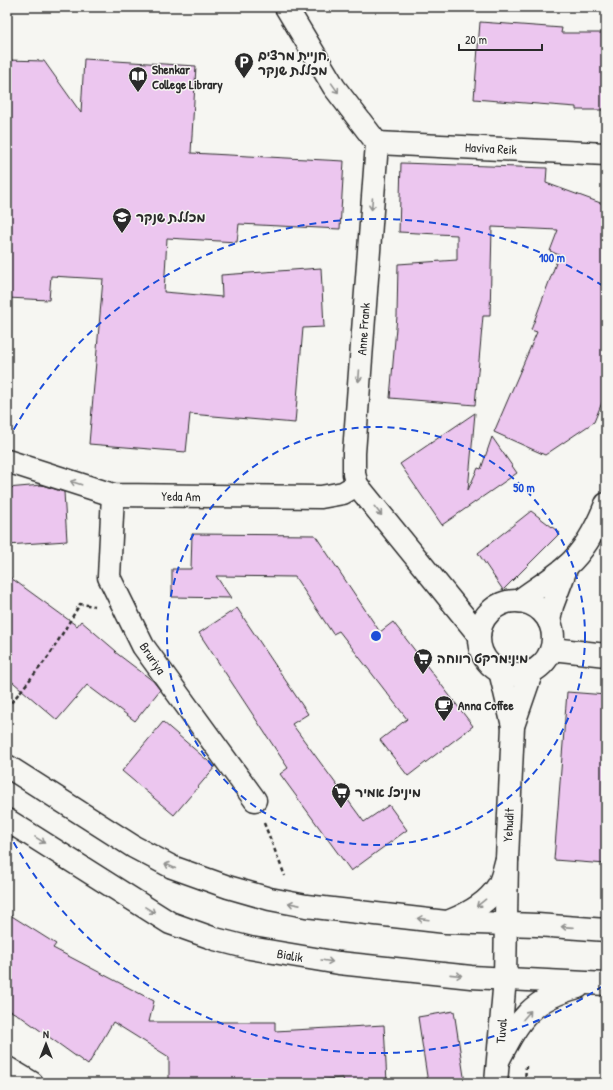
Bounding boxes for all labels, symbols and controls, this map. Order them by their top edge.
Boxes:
scale bar [459,26,542,52]
text: 20 m [465,31,487,48]
place label: חניית מרצים, מכללת שנקר [258,46,330,79]
parking icon: חניית מרצים, מכללת שנקר [233,51,255,79]
place label: Shenkar College Library [152,60,223,94]
library icon: Shenkar College Library [127,65,149,93]
one-way arrow [331,83,339,94]
street label: Haviva Reik [465,138,518,158]
one-way arrow [369,197,376,210]
school or university icon: מכללת שנקר [111,206,133,234]
place label: מכללת שנקר [136,208,206,226]
text: 100 m [539,249,565,266]
street label: Anne Frank [352,302,374,356]
one-way arrow [356,369,363,382]
one-way arrow [70,479,83,486]
text: 50 m [513,479,535,496]
street label: Yeda Am [161,487,201,505]
one-way arrow [374,506,383,517]
centre of rings [369,629,383,643]
street label: Bruriya [136,638,170,678]
supermarket icon: מינימרקט רווחה [412,647,434,675]
place label: מינימרקט רווחה [437,649,528,667]
cafe icon: Anna Coffee [433,694,455,722]
place label: Anna Coffee [458,696,515,714]
supermarket icon: מיניכל אמיר [330,781,352,809]
place label: מיניכל אמיר [355,783,421,801]
street label: Yehudit [498,807,518,842]
one-way arrow [34,837,46,845]
one-way arrow [165,862,177,869]
one-way arrow [288,899,301,907]
one-way arrow [475,899,486,908]
one-way arrow [144,906,155,914]
one-way arrow [417,916,430,923]
one-way arrow [561,924,574,931]
street label: Bialik [275,944,305,966]
one-way arrow [320,957,333,965]
one-way arrow [449,971,462,979]
one-way arrow [522,1009,531,1020]
street label: Tuval [491,1017,511,1044]
north arrow [26,1024,66,1064]
text: N [43,1027,49,1041]

